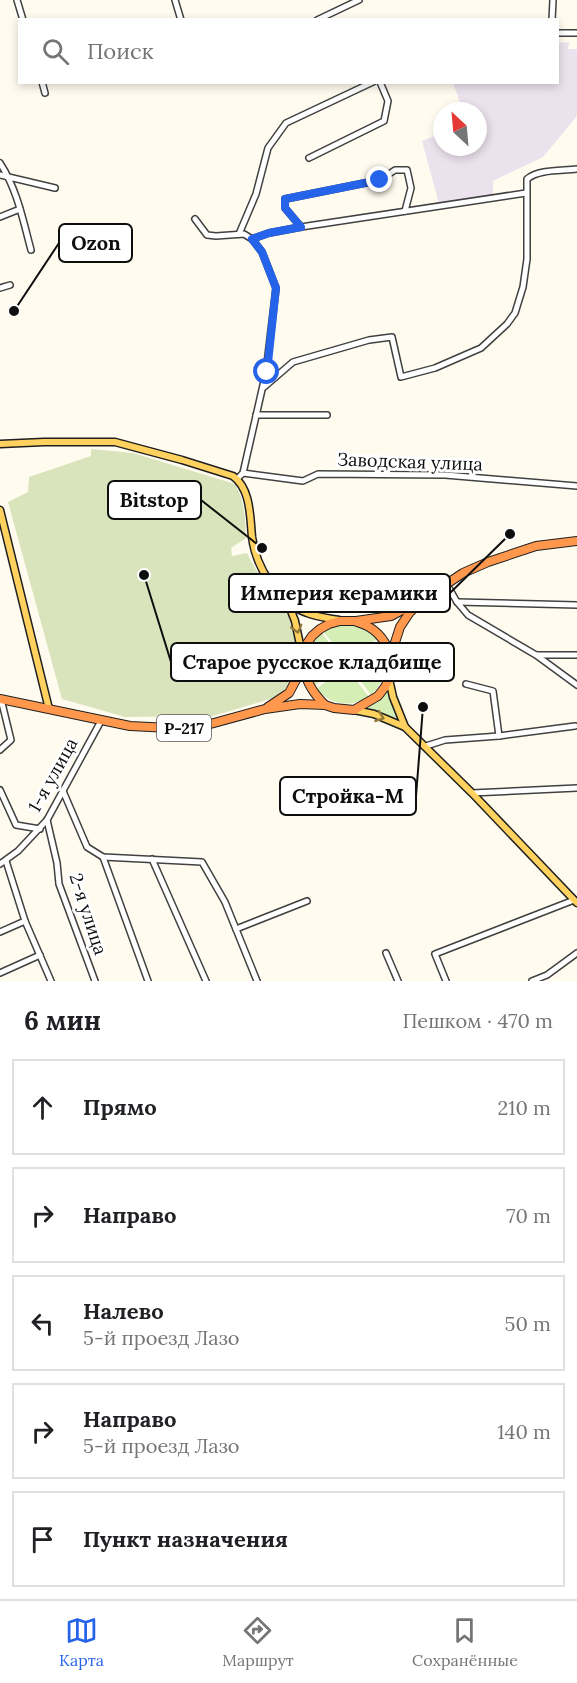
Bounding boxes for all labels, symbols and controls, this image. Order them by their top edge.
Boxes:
search box [18,18,559,84]
icon: search [39,35,72,68]
text: Поиск [87,37,153,65]
north arrow [433,102,487,156]
route end [366,166,392,192]
callout: Ozon [59,224,132,262]
text: Ozon [71,230,121,255]
route start [253,358,279,384]
street label: Заводская улица [337,447,483,476]
callout: Bitstop [108,481,201,519]
text: Bitstop [120,487,189,512]
callout: Империя керамики [229,574,450,612]
text: Империя керамики [240,580,438,605]
one-way arrow [289,623,302,633]
callout: Старое русское кладбище [171,643,454,681]
text: Старое русское кладбище [182,649,442,674]
one-way arrow [374,710,385,723]
road number: Р-217 [157,715,211,741]
street label: 1-я улица [23,734,82,816]
callout: Стройка-М [280,777,416,815]
text: Стройка-М [292,783,404,808]
street label: 2-я улица [64,870,112,958]
text: 6 мин [24,1004,101,1037]
text: Пешком · 470 m [403,1008,553,1033]
icon: ahead [26,1091,59,1124]
text: Прямо [83,1093,157,1121]
text: 210 m [497,1095,551,1120]
icon: right [26,1199,59,1232]
text: Направо [83,1201,177,1229]
text: 70 m [506,1203,551,1228]
text: Налево [83,1297,164,1325]
icon: left [26,1307,59,1340]
text: 50 m [505,1311,551,1336]
text: 5-й проезд Лазо [83,1325,240,1350]
text: Направо [83,1405,177,1433]
icon: right [26,1415,59,1448]
text: 140 m [497,1419,551,1444]
text: 5-й проезд Лазо [83,1433,240,1458]
icon: arrive [26,1523,59,1556]
text: Пункт назначения [83,1525,288,1553]
tab: Карта [59,1614,104,1670]
tab: Маршрут [222,1614,294,1670]
tab: Сохранённые [412,1614,518,1670]

